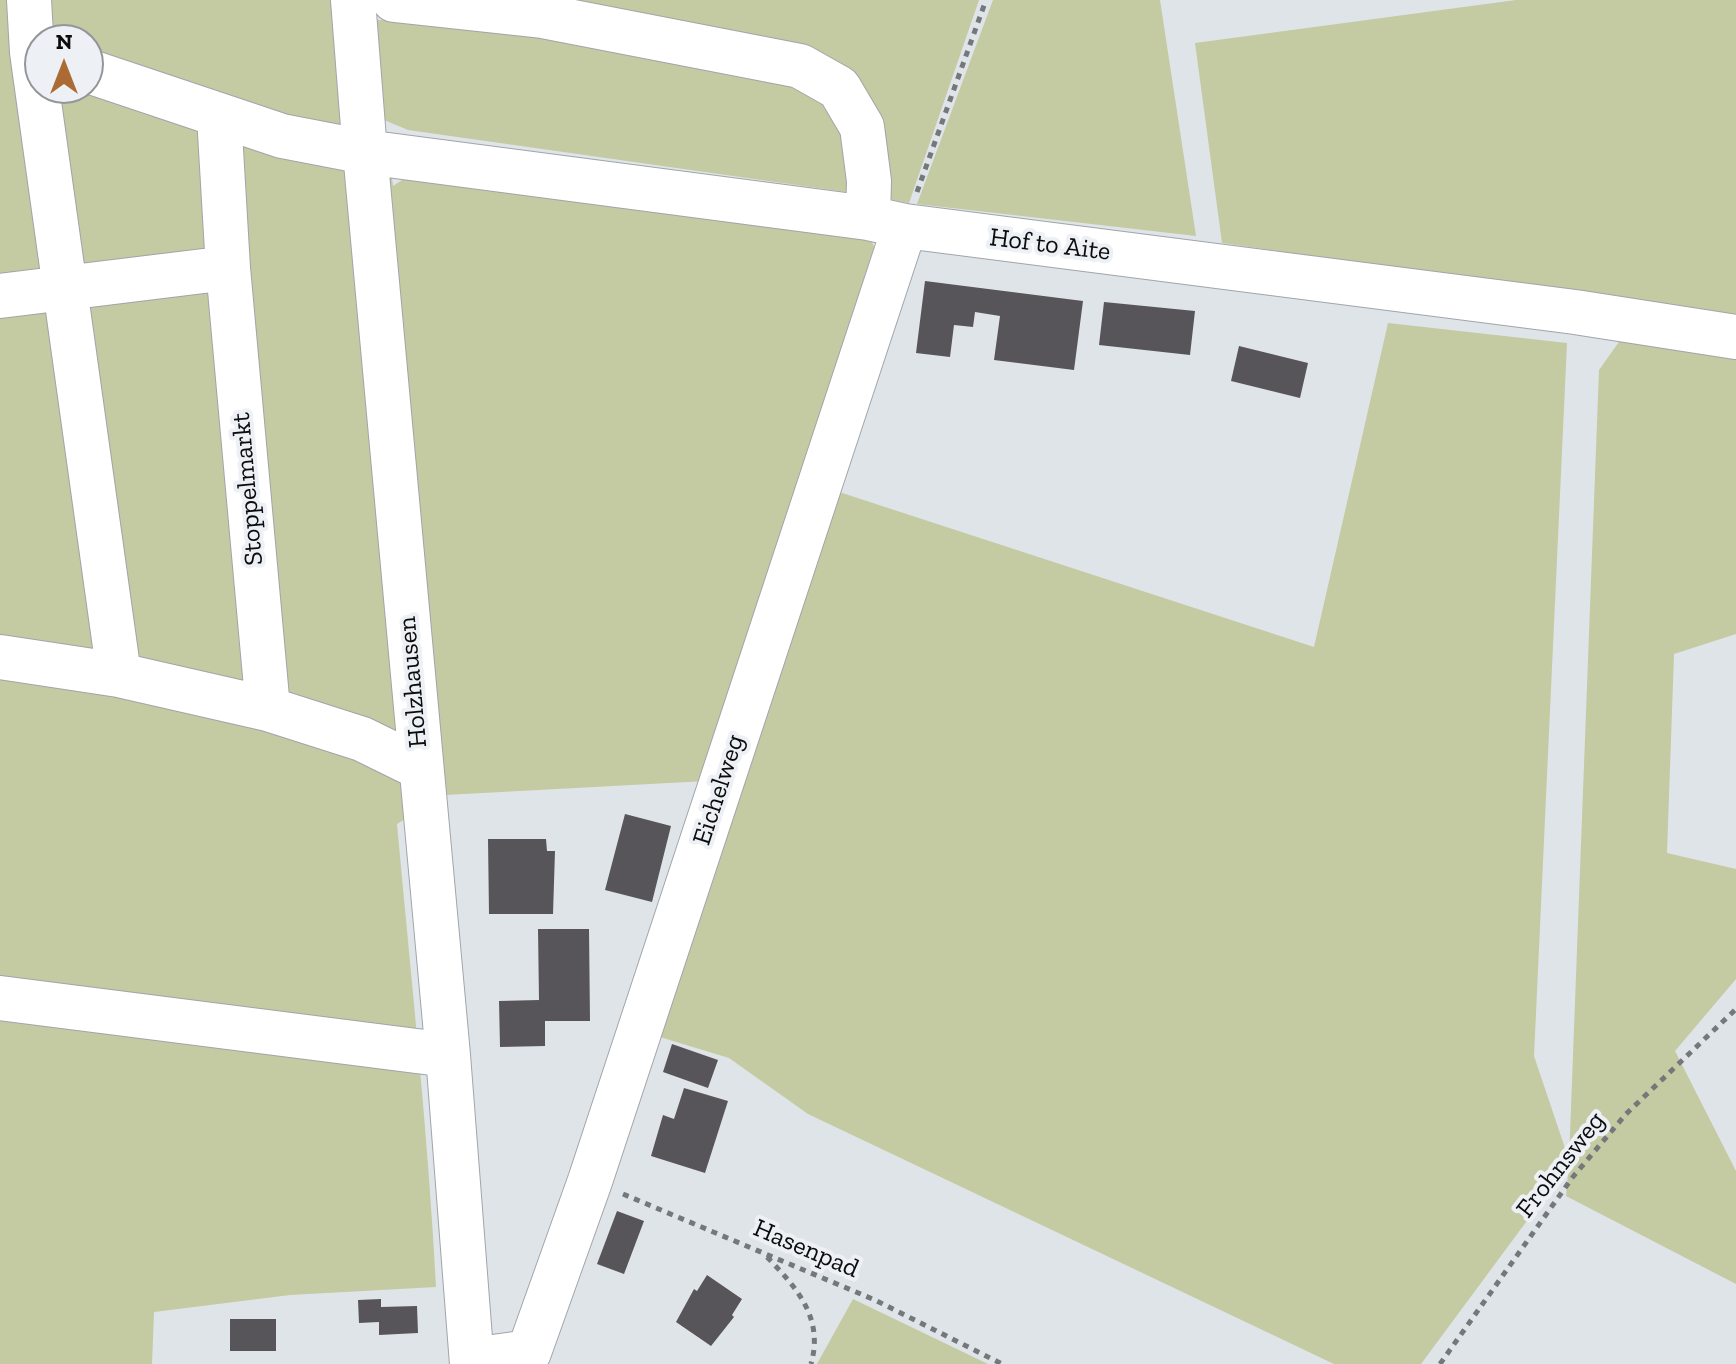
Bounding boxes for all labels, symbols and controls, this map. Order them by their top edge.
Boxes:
north arrow [24,24,104,104]
text: N [56,28,72,55]
street label: Hof to Aite [988,222,1112,268]
street label: Stoppelmarkt [226,411,270,567]
street label: Holzhausen [392,615,434,749]
street label: Eichelweg [687,731,751,849]
street label: Frohnsweg [1510,1106,1612,1224]
street label: Hasenpad [749,1213,863,1285]

